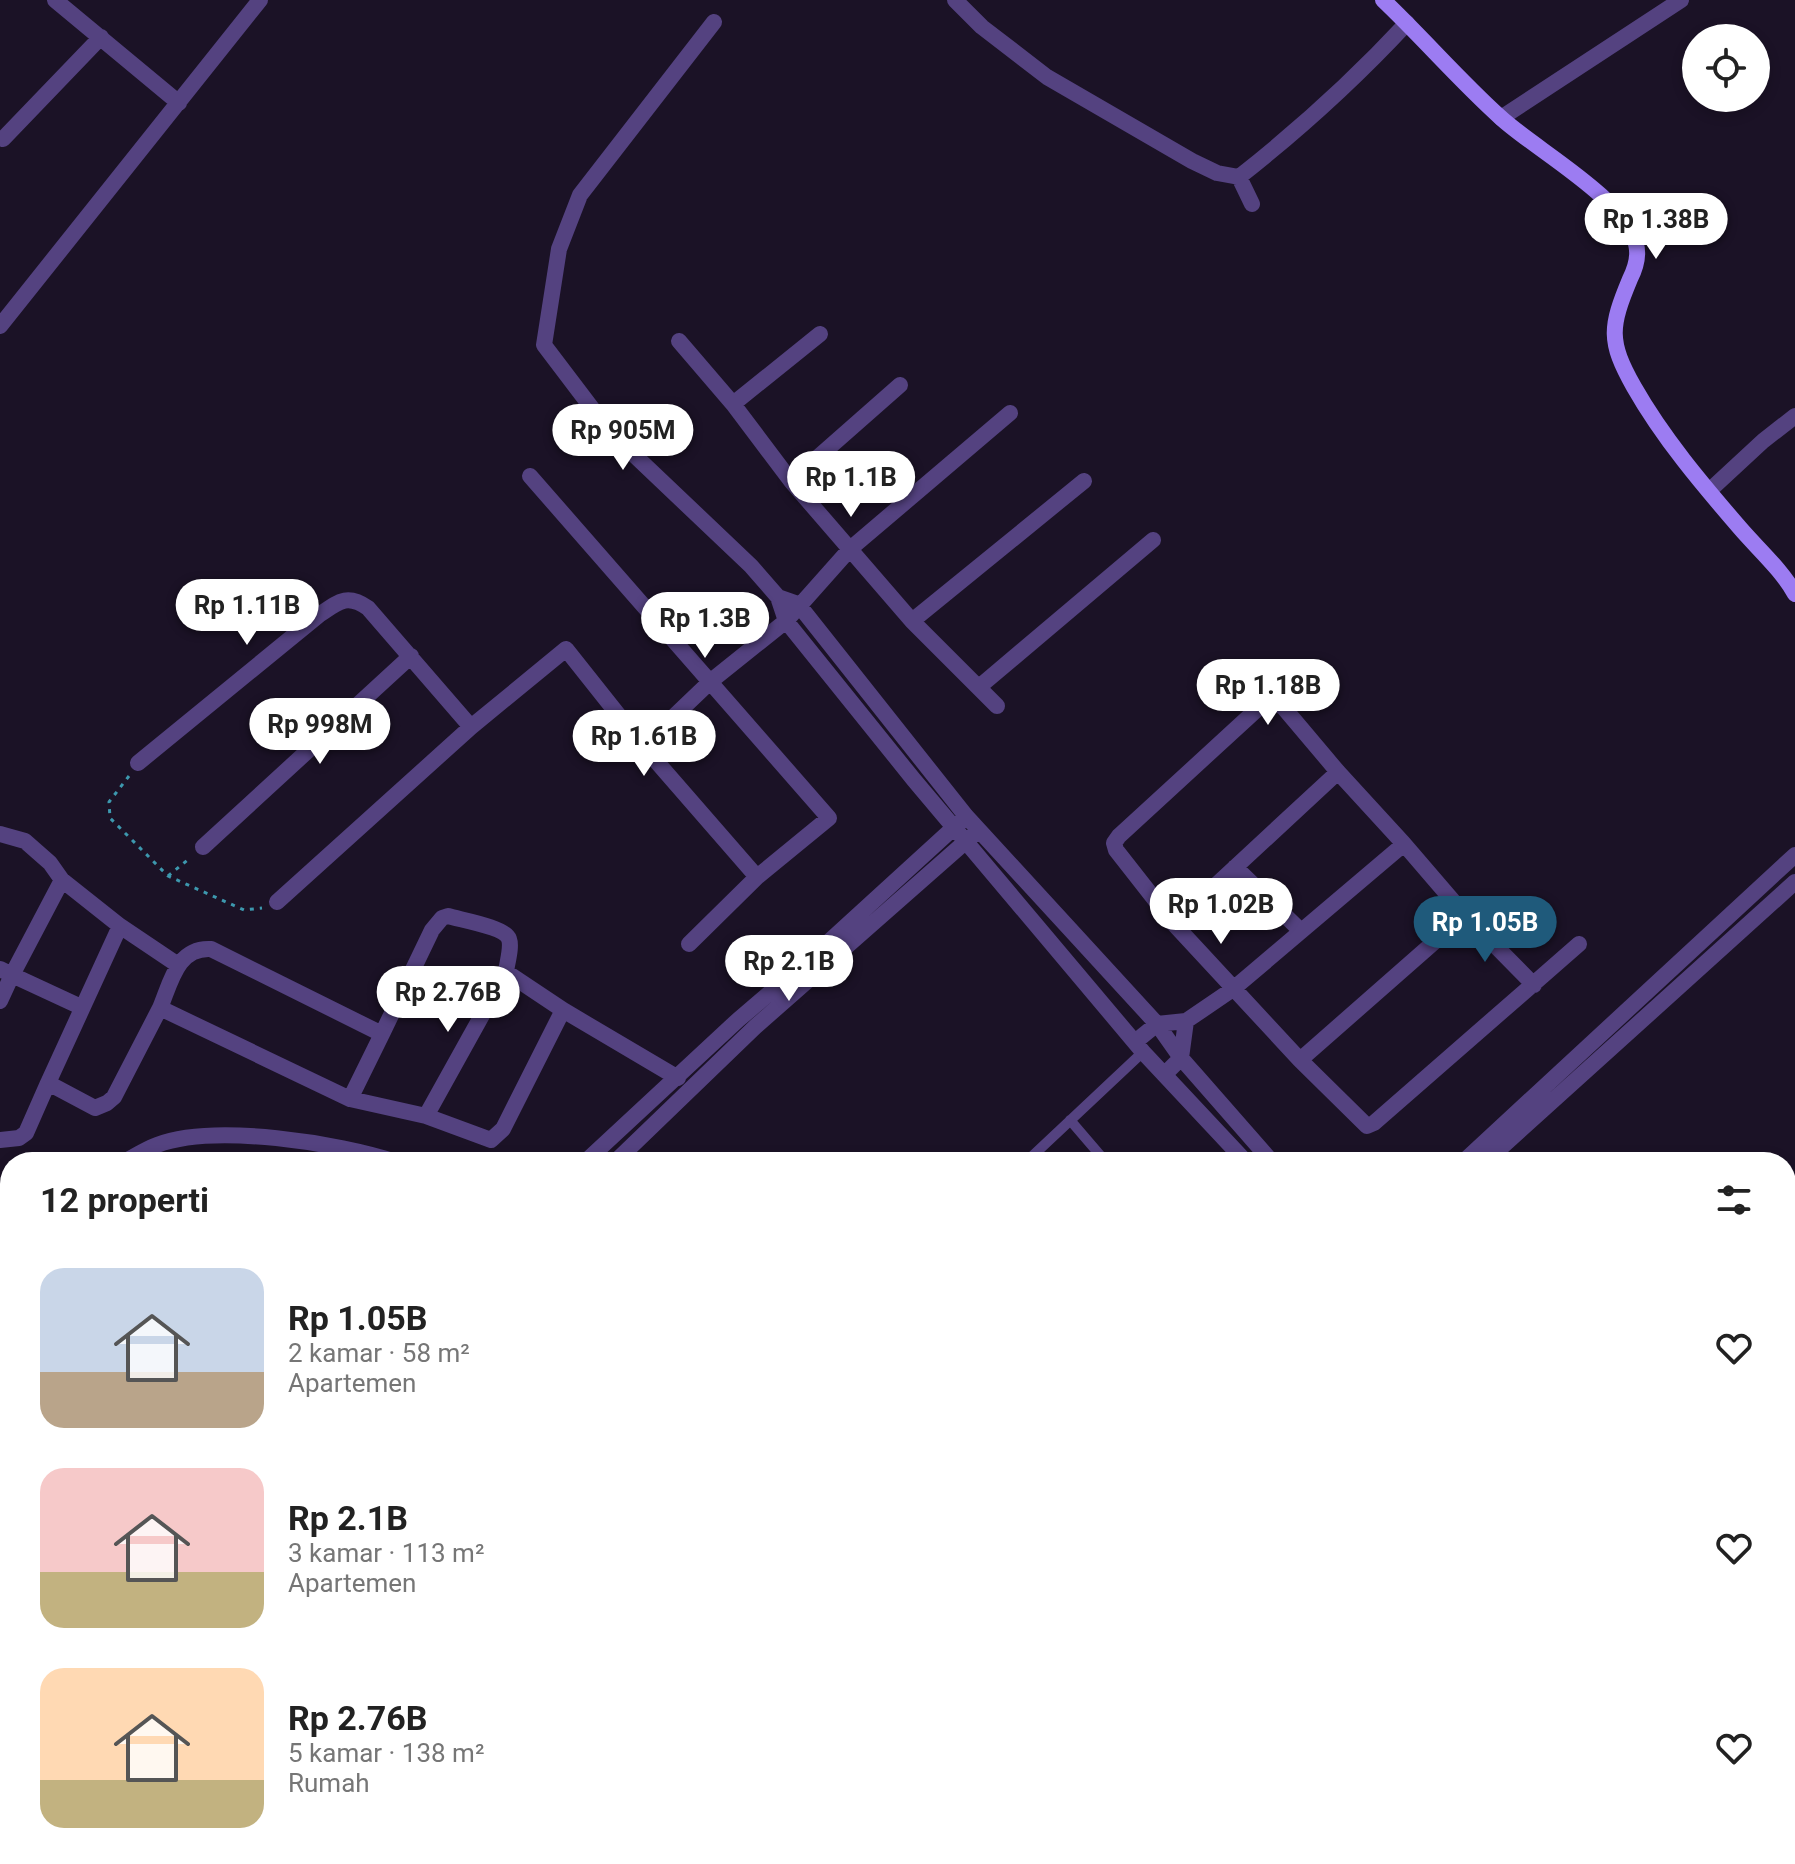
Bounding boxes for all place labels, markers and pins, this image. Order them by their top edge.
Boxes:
pin: Rp 1.38B [1573,193,1739,261]
pin: Rp 905M [549,404,697,472]
pin: Rp 1.1B [777,451,925,519]
pin: Rp 1.11B [164,579,330,647]
pin: Rp 1.3B [631,592,779,660]
pin: Rp 1.18B [1185,659,1351,727]
pin: Rp 998M [246,698,394,766]
pin: Rp 1.61B [561,710,727,778]
pin: Rp 1.02B [1138,878,1304,946]
pin: Rp 1.05B [1402,896,1568,964]
pin: Rp 2.1B [715,935,863,1003]
pin: Rp 2.76B [365,966,531,1034]

